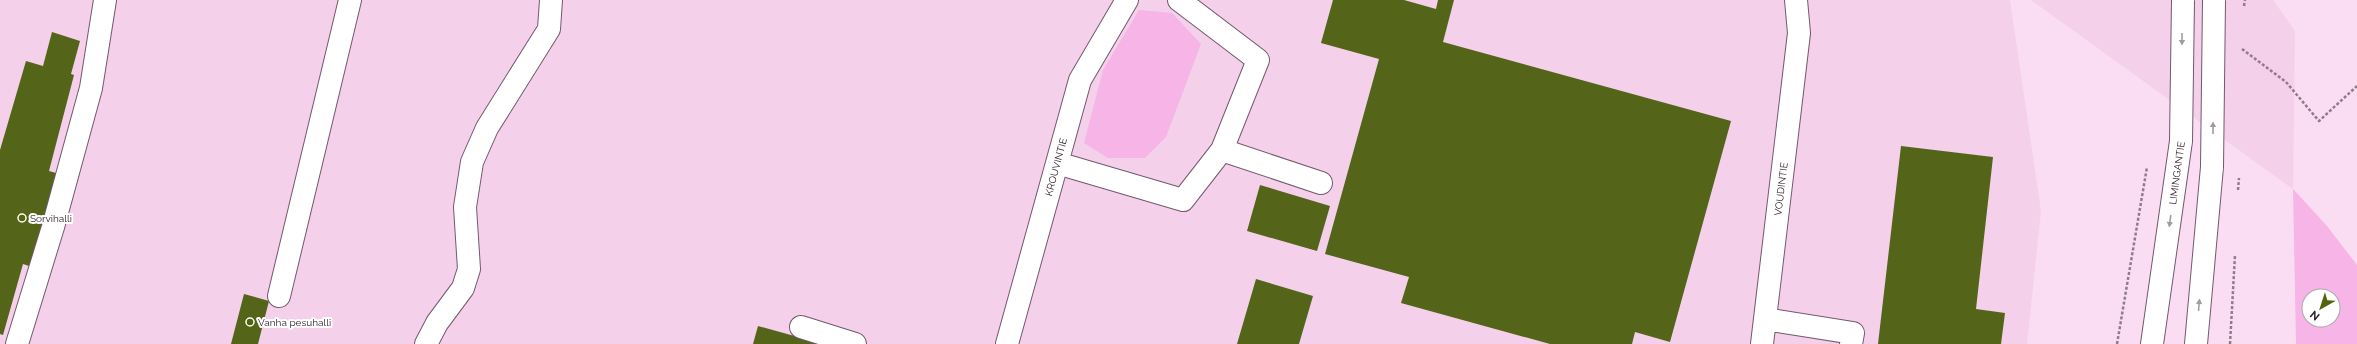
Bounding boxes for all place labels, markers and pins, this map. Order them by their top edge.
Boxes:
marker: Sorvihalli [17,213,27,223]
place label: Sorvihalli [30,213,72,224]
marker: Vanha pesuhalli [245,317,255,327]
place label: Vanha pesuhalli [258,317,331,328]

